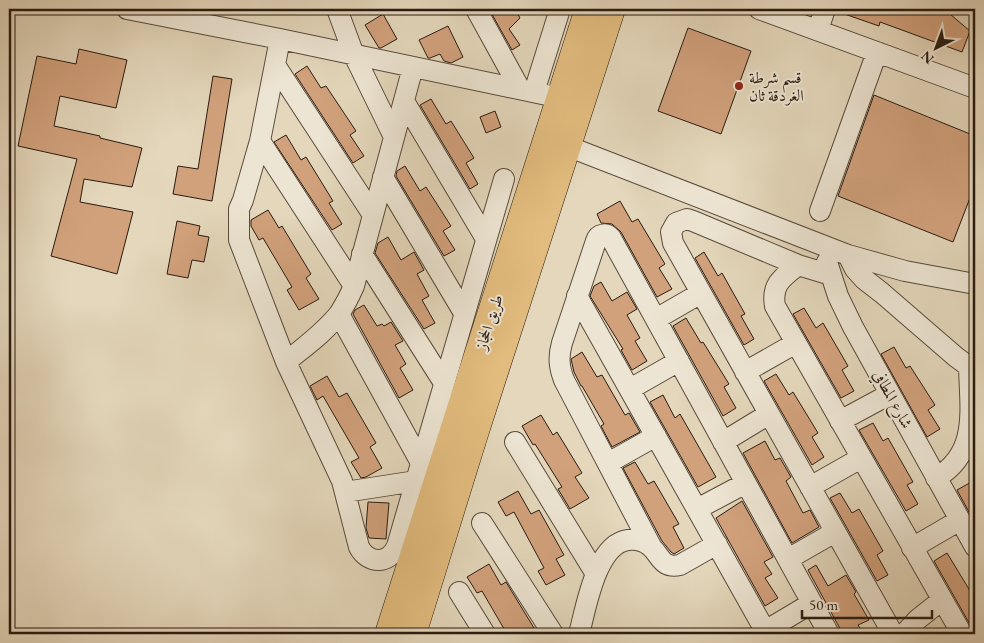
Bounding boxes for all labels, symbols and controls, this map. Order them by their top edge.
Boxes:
north arrow [912,22,962,72]
text: N [917,47,938,68]
place label: قسم شرطة الغردقة ثان [749,67,804,106]
marker: قسم شرطة الغردقة ثان [733,80,745,92]
street label: طريق الحجاز [470,292,508,354]
street label: شارع المطافي [866,366,918,434]
scale bar [802,588,932,620]
text: 50 m [809,595,838,614]

